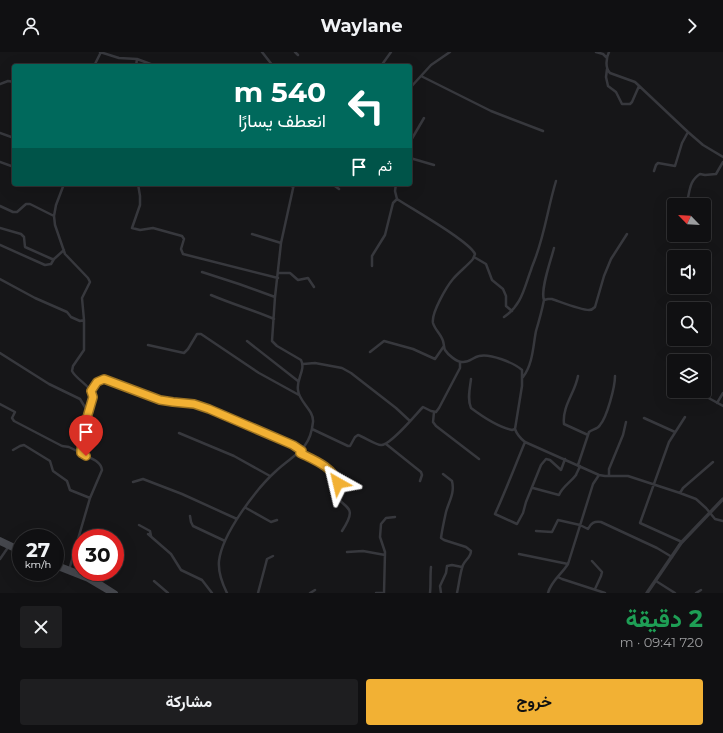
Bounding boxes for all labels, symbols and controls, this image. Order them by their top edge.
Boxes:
icon: person [20,15,42,37]
text: Waylane [320,15,403,37]
icon: forward [681,15,703,37]
text: 540 m [234,75,326,109]
icon: left [340,80,392,132]
text: انعطف يسارًا [238,110,326,132]
icon: arrive [348,156,370,178]
text: ثم [378,156,392,175]
north arrow [667,198,711,242]
map controls [667,198,711,398]
button: sound [667,250,711,294]
button: search [667,302,711,346]
button: layers [667,354,711,398]
pin [69,415,103,456]
icon: arrive [75,421,97,443]
position arrow [317,462,359,504]
speed limit sign: 30 [72,529,124,581]
text: 27 [26,538,50,562]
text: km/h [25,558,51,571]
text: 2 دقيقة [625,604,703,633]
button: close [20,606,62,648]
text: 720 m · 09:41 [620,634,703,650]
button: مشاركة [20,679,358,725]
button: خروج [366,679,703,725]

